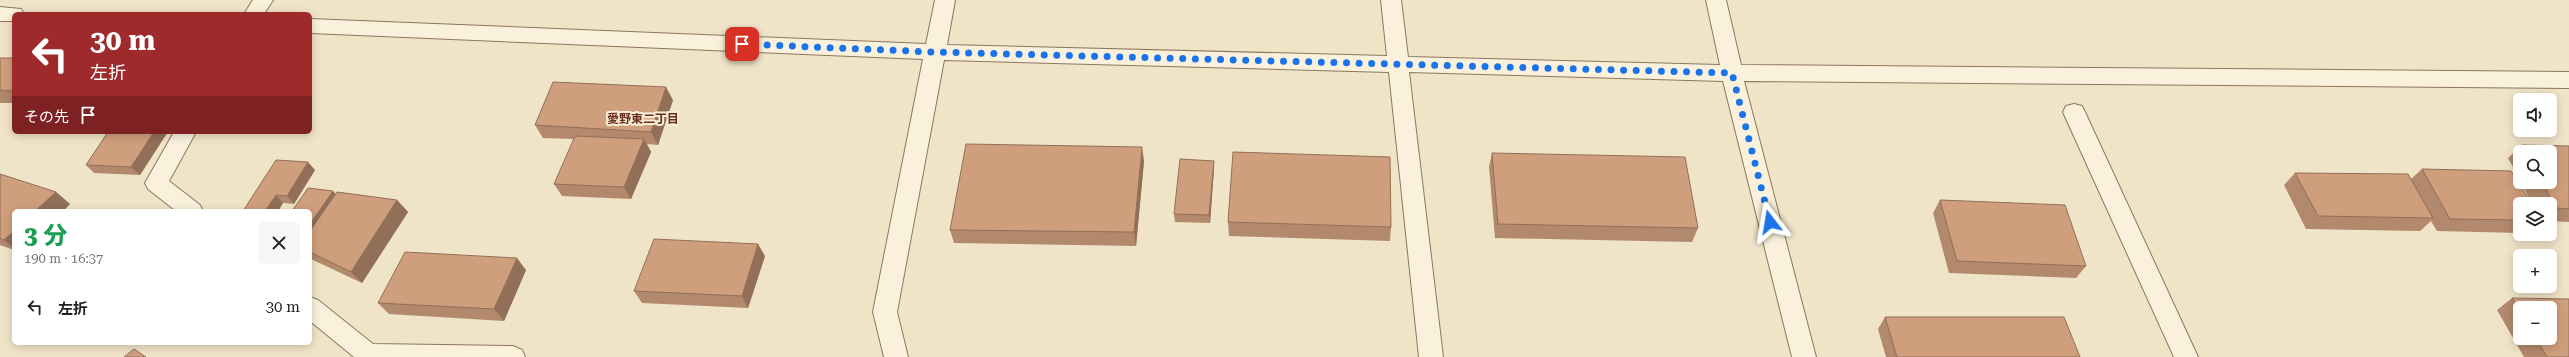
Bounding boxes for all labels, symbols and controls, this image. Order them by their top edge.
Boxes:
text: 30 m [90,24,155,57]
pin [725,27,759,61]
icon: left [24,28,76,80]
icon: arrive [731,33,753,55]
text: 左折 [90,62,126,83]
map controls [2513,93,2557,345]
button: sound [2513,93,2557,137]
icon: arrive [77,104,99,126]
text: その先 [24,108,69,126]
district label: 愛野東二丁目 [607,112,679,126]
button: search [2513,145,2557,189]
button: layers [2513,197,2557,241]
position arrow [1749,201,1791,243]
text: 3 分 [24,222,68,250]
button: close [258,222,300,264]
button: + [2513,249,2557,293]
text: 190 m · 16:37 [24,251,103,266]
icon: left [24,296,46,318]
text: 30 m [266,298,300,316]
text: 左折 [58,300,88,318]
button: − [2513,301,2557,345]

